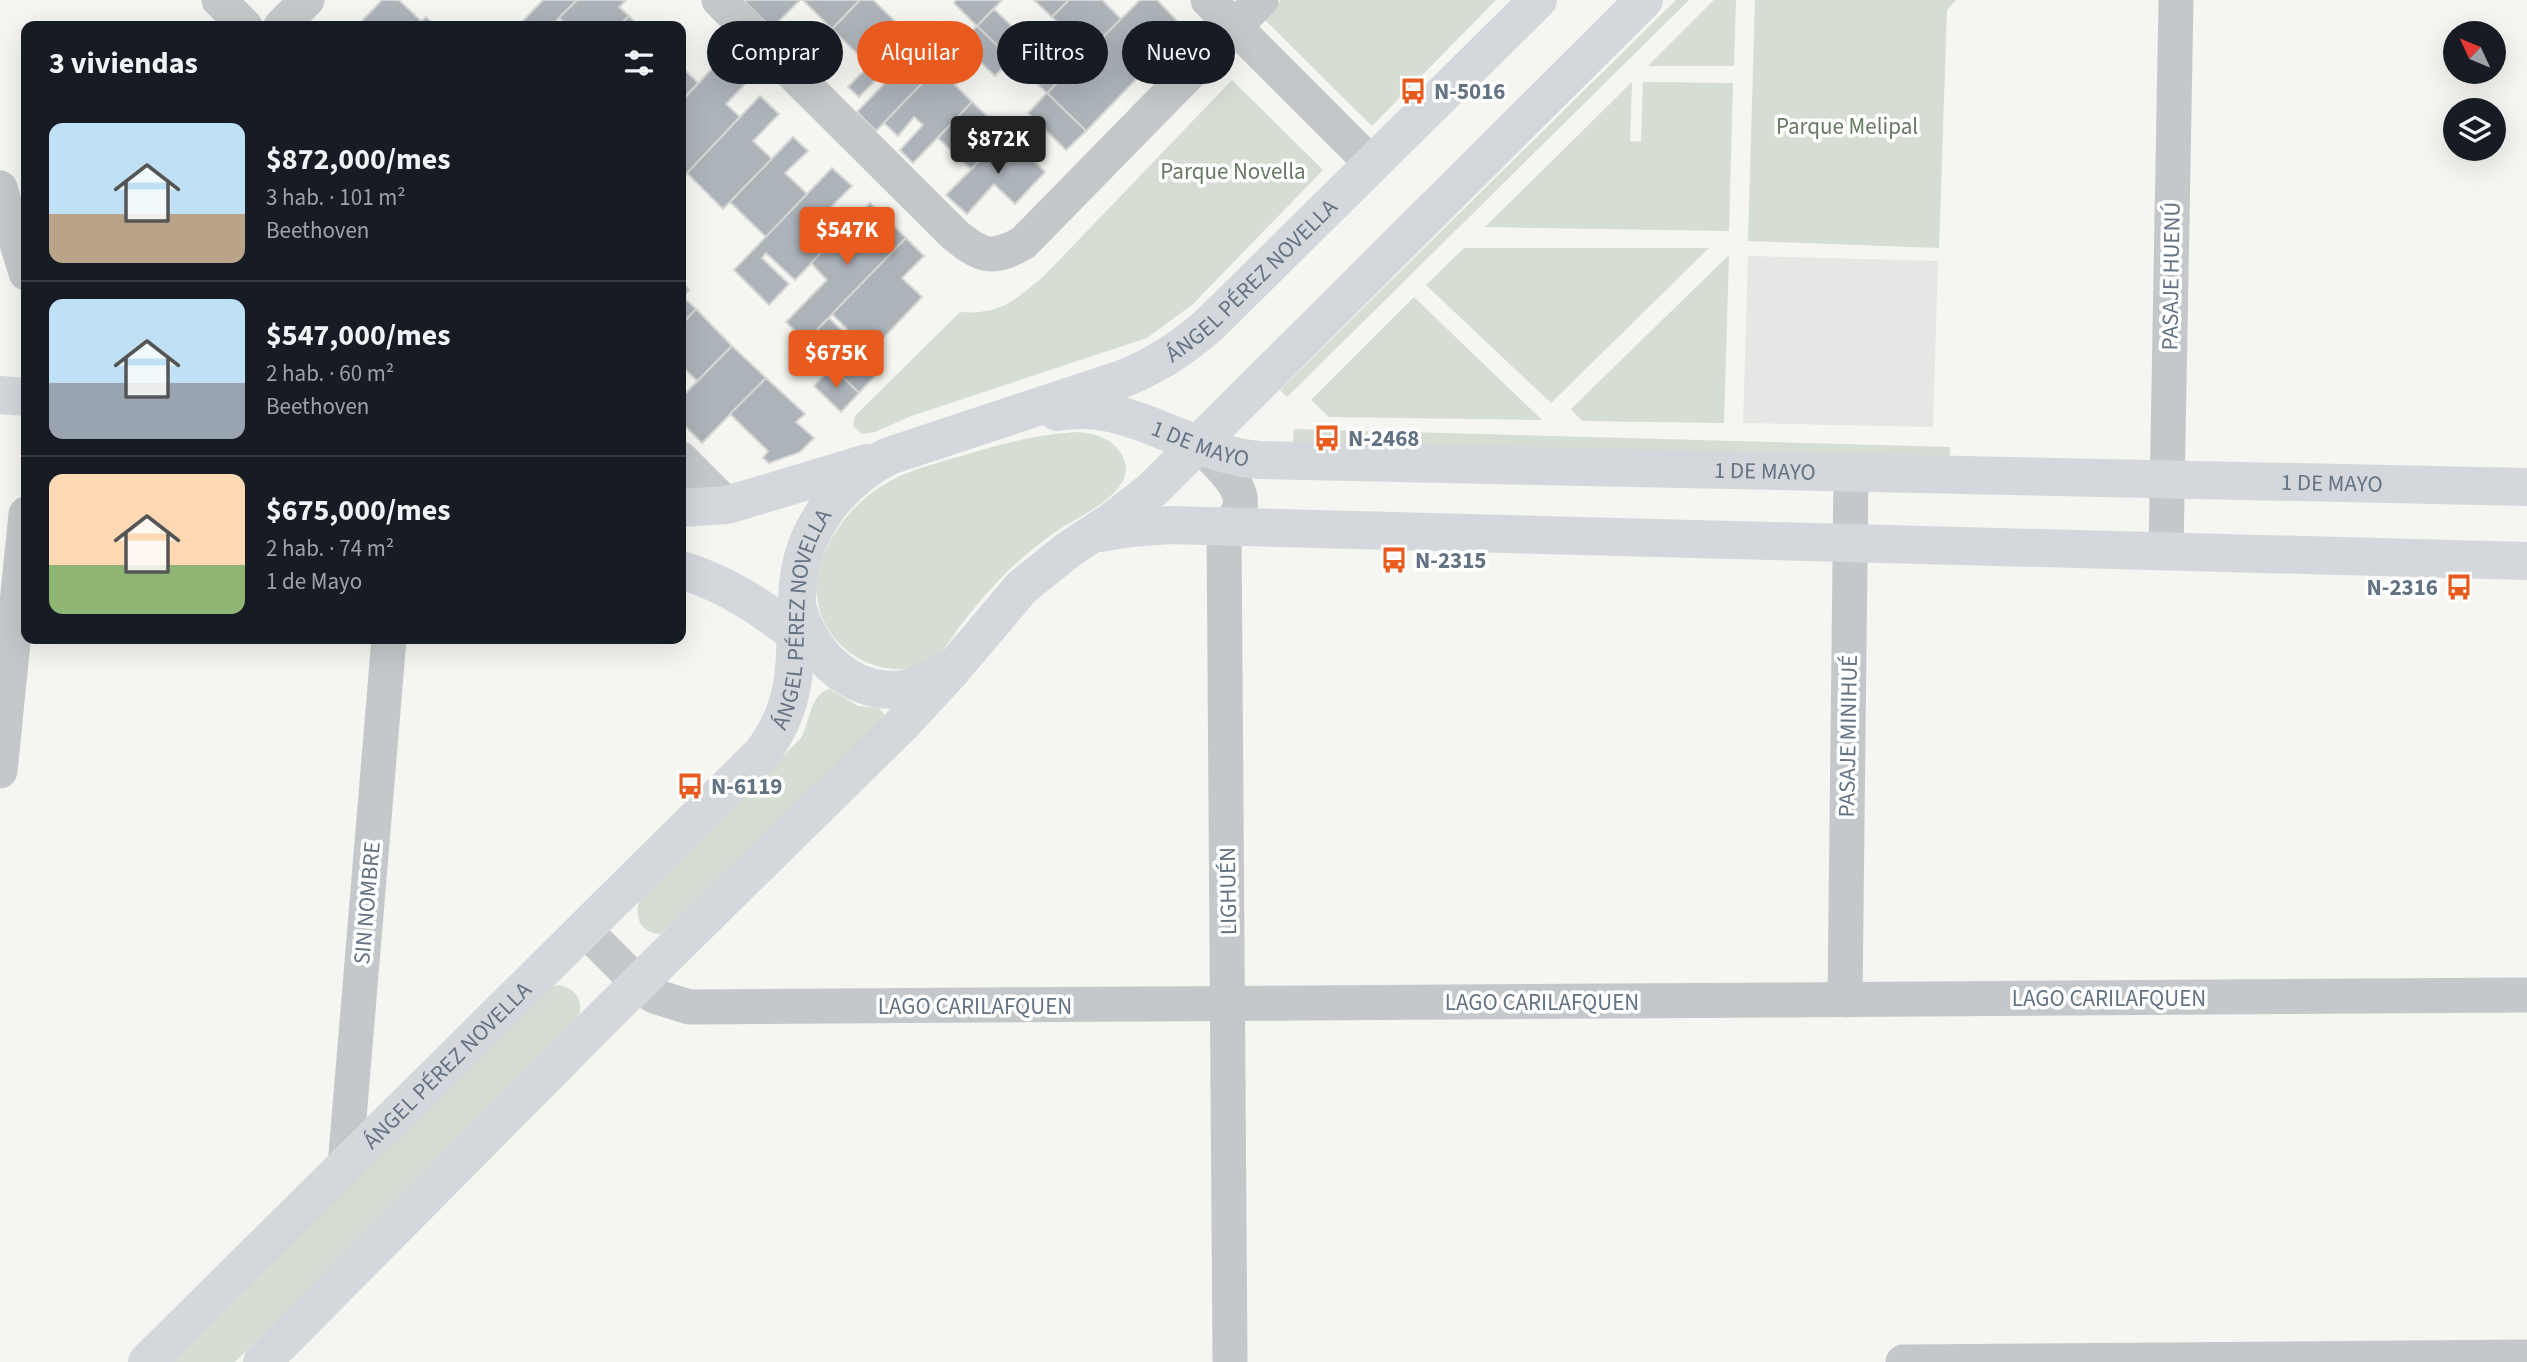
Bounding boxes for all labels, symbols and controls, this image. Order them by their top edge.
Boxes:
chip: Comprar [707,21,843,84]
chip: Alquilar [857,21,983,84]
chip: Filtros [997,21,1108,84]
chip: Nuevo [1122,21,1235,84]
north arrow [2443,21,2506,84]
map controls [2443,21,2506,161]
text: 3 viviendas [49,42,198,85]
icon: filters [620,44,658,82]
place label: N-5016 [1434,75,1506,108]
bus stop icon: N-5016 [1398,76,1428,106]
button: layers [2443,98,2506,161]
park label: Parque Melipal [1776,110,1918,143]
pin: $872K [949,116,1047,176]
text: $872K [967,122,1029,155]
text: $872,000/mes [266,138,451,181]
icon: home [105,151,189,235]
park label: Parque Novella [1160,155,1306,188]
text: 3 hab. · 101 m² [266,181,406,214]
street label: ÁNGEL PÉREZ NOVELLA [1159,191,1345,370]
street label: PASAJE HUENÚ [2153,201,2189,351]
pin: $547K [798,208,896,267]
text: $547K [816,213,878,246]
text: Beethoven [266,214,369,247]
text: $547,000/mes [266,314,451,357]
icon: home [105,327,189,411]
pin: $675K [787,330,885,390]
text: $675K [805,336,867,369]
text: 2 hab. · 60 m² [266,357,394,390]
text: Beethoven [266,390,369,423]
street label: 1 DE MAYO [1147,411,1252,475]
place label: N-2468 [1348,422,1420,455]
bus stop icon: N-2468 [1312,423,1342,453]
street label: 1 DE MAYO [1714,453,1816,488]
street label: 1 DE MAYO [2281,465,2383,500]
text: $675,000/mes [266,489,451,532]
street label: ÁNGEL PÉREZ NOVELLA [763,501,839,735]
icon: home [105,502,189,586]
text: 2 hab. · 74 m² [266,532,394,565]
place label: N-2315 [1415,544,1487,577]
bus stop icon: N-2315 [1379,545,1409,575]
text: 1 de Mayo [266,565,362,598]
place label: N-2316 [2366,571,2438,604]
bus stop icon: N-2316 [2444,572,2474,602]
street label: PASAJE MINIHUÉ [1830,654,1866,818]
place label: N-6119 [711,770,783,803]
bus stop icon: N-6119 [675,771,705,801]
street label: SIN NOMBRE [345,840,389,966]
street label: LIGHUÉN [1211,847,1245,935]
street label: ÁNGEL PÉREZ NOVELLA [355,974,539,1156]
street label: LAGO CARILAFQUEN [2012,982,2206,1015]
street label: LAGO CARILAFQUEN [1445,986,1639,1019]
street label: LAGO CARILAFQUEN [878,990,1072,1023]

